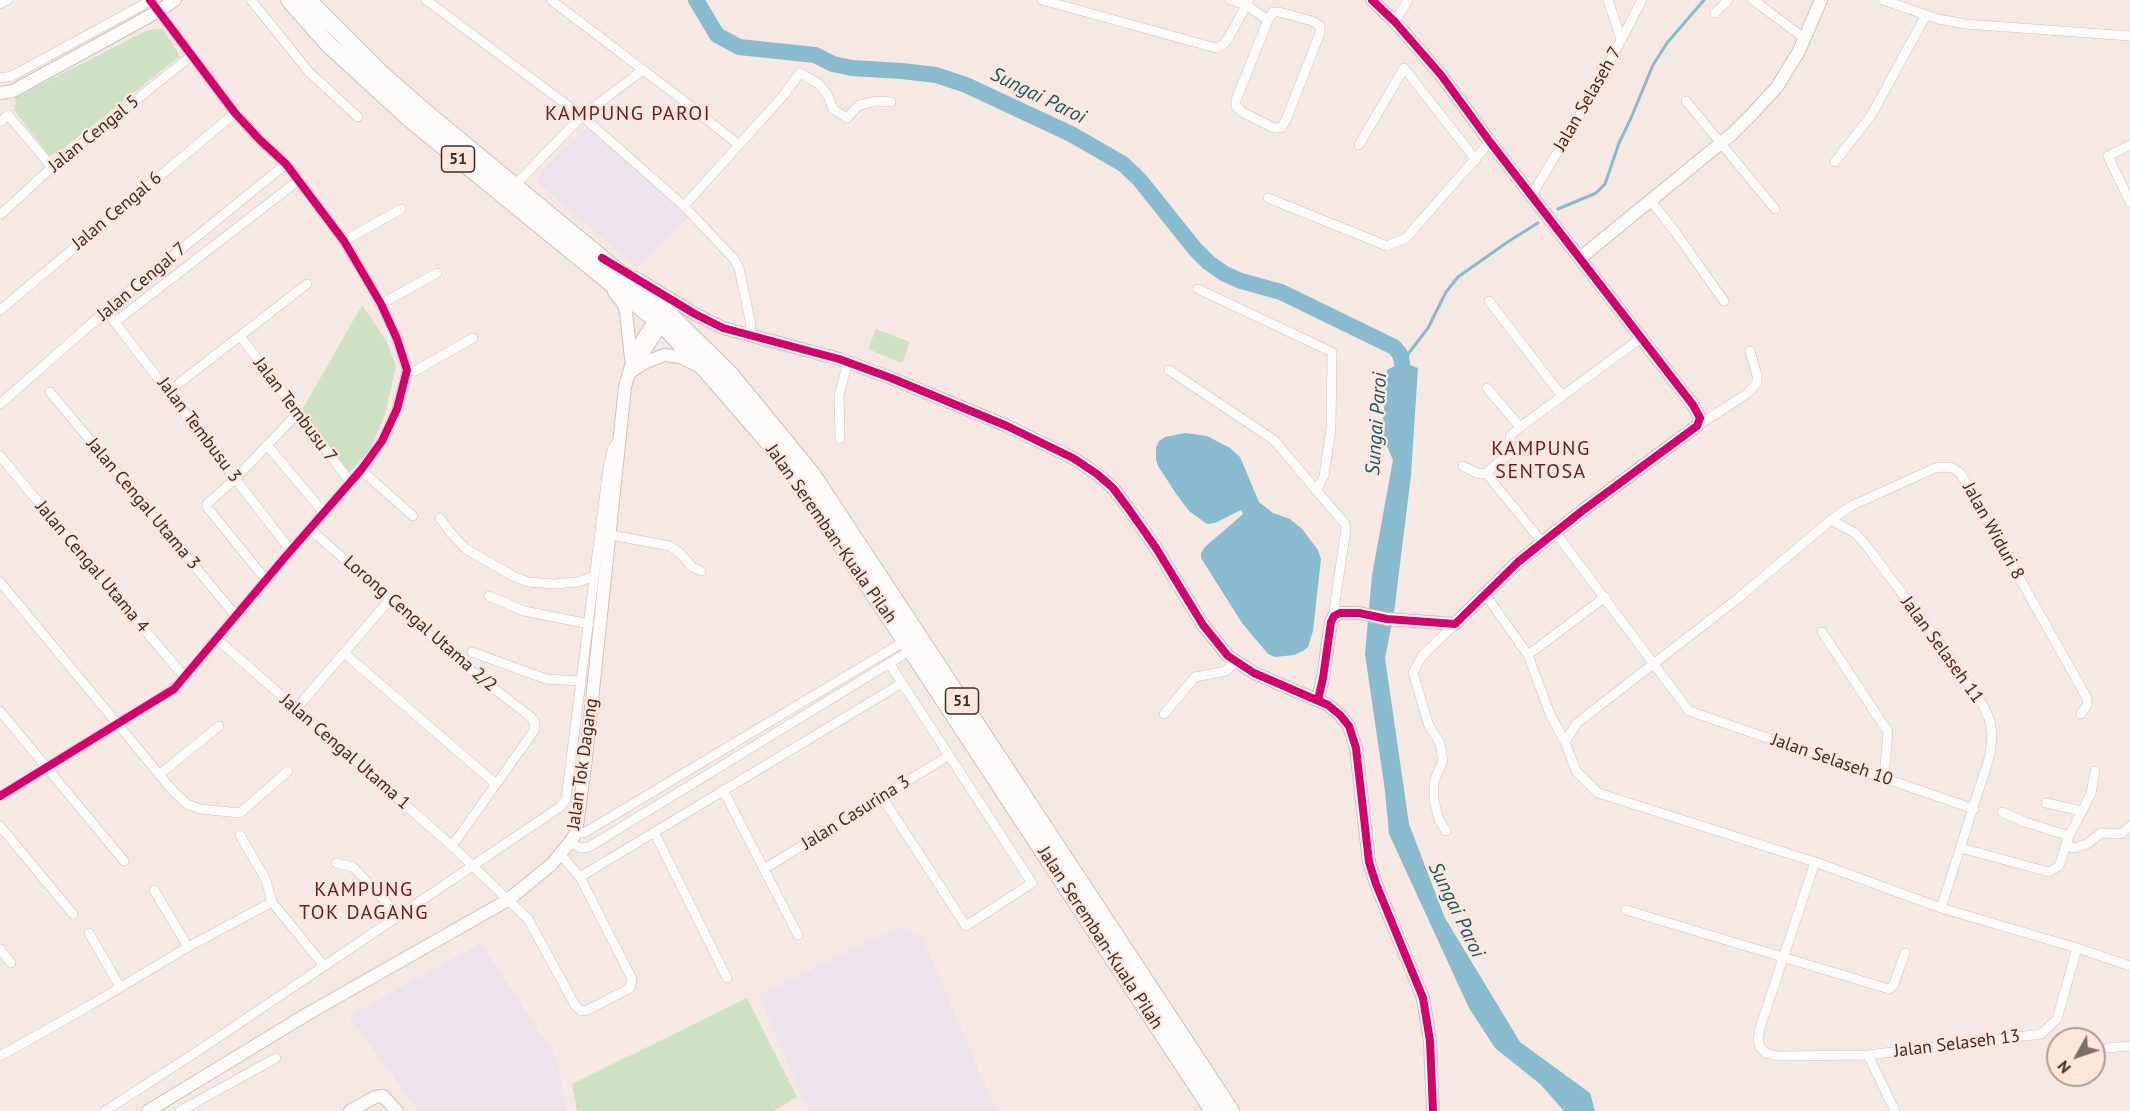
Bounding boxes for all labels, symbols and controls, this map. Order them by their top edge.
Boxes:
street label: Jalan Selaseh 7 [1549,43,1627,155]
water label: Sungai Paroi [986,63,1090,129]
street label: Jalan Cengal 5 [44,91,144,177]
district label: KAMPUNG PAROI [545,102,711,126]
road number: 51 [442,146,474,172]
street label: Jalan Cengal 6 [68,167,166,255]
street label: Jalan Cengal 7 [93,238,191,326]
street label: Jalan Tembusu 7 [249,353,341,467]
water label: Sungai Paroi [1361,372,1393,476]
street label: Jalan Tembusu 3 [153,373,245,487]
street label: Jalan Cengal Utama 3 [82,434,204,574]
district label: KAMPUNG SENTOSA [1491,437,1591,484]
street label: Jalan Seremban-Kuala Pilah [761,440,901,628]
street label: Jalan Widuri 8 [1957,479,2029,583]
street label: Jalan Cengal Utama 4 [31,497,153,637]
street label: Lorong Cengal Utama 2/2 [339,551,501,697]
street label: Jalan Selaseh 11 [1896,592,1988,708]
road number: 51 [946,688,978,714]
street label: Jalan Cengal Utama 1 [276,690,414,814]
street label: Jalan Tok Dagang [563,697,603,831]
street label: Jalan Selaseh 10 [1768,729,1896,791]
street label: Jalan Casurina 3 [798,771,914,855]
street label: Jalan Seremban-Kuala Pilah [1033,843,1167,1033]
water label: Sungai Paroi [1423,858,1489,962]
district label: KAMPUNG TOK DAGANG [299,878,429,925]
street label: Jalan Selaseh 13 [1893,1026,2021,1062]
north arrow [2046,1027,2106,1087]
text: N [2053,1057,2075,1078]

